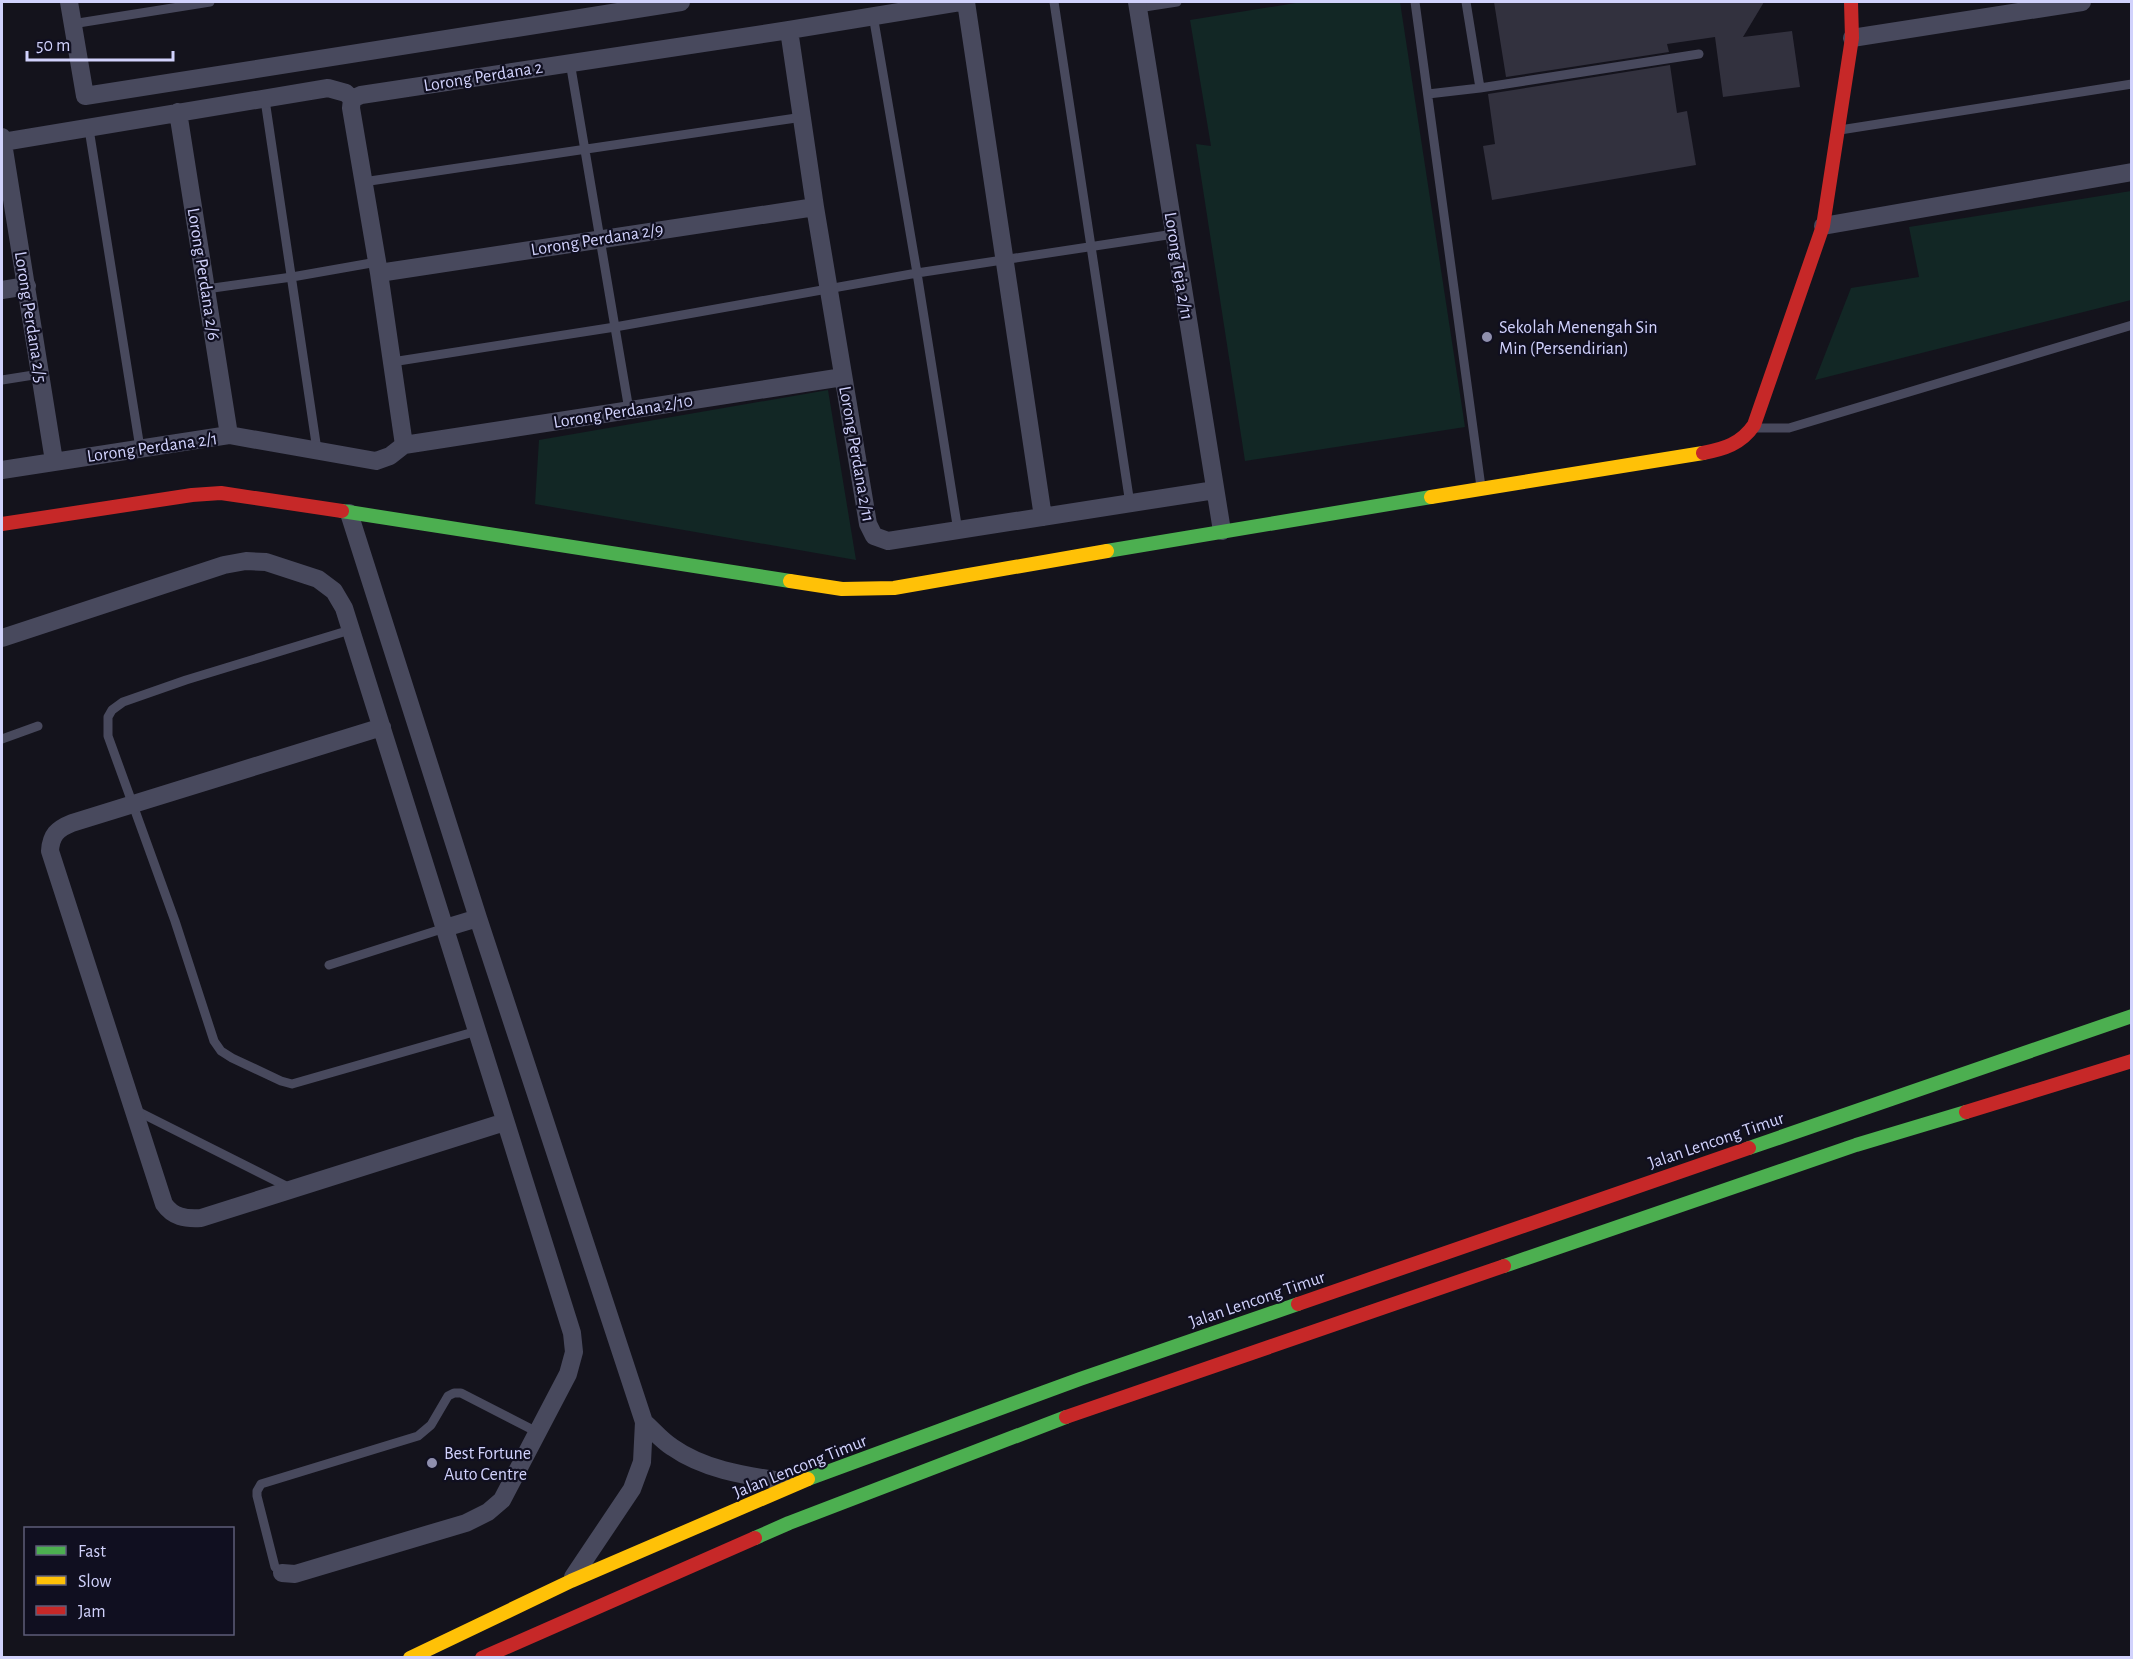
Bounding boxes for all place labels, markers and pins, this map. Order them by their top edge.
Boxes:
place label: Sekolah Menengah Sin Min (Persendirian) [1499,319,1658,358]
marker: Sekolah Menengah Sin Min (Persendirian) [1480,330,1494,344]
place label: Best Fortune Auto Centre [444,1445,531,1484]
marker: Best Fortune Auto Centre [425,1456,439,1470]

